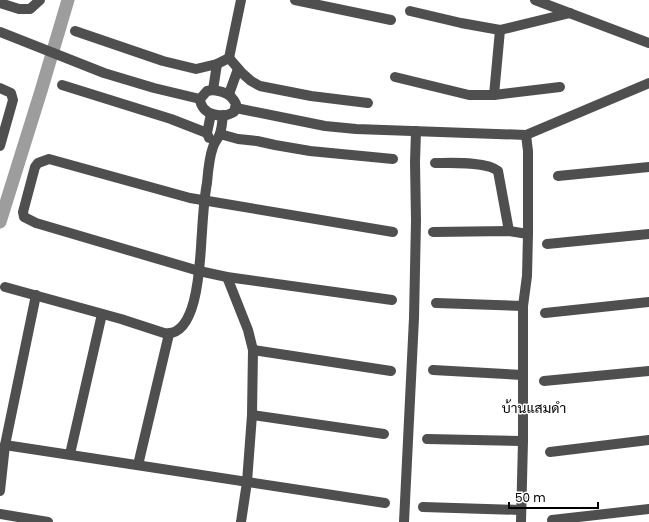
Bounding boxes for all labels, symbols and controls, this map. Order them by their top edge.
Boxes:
district label: บ้านแสมดำ [502,398,566,418]
scale bar [509,484,598,510]
text: 50 m [515,489,546,506]

